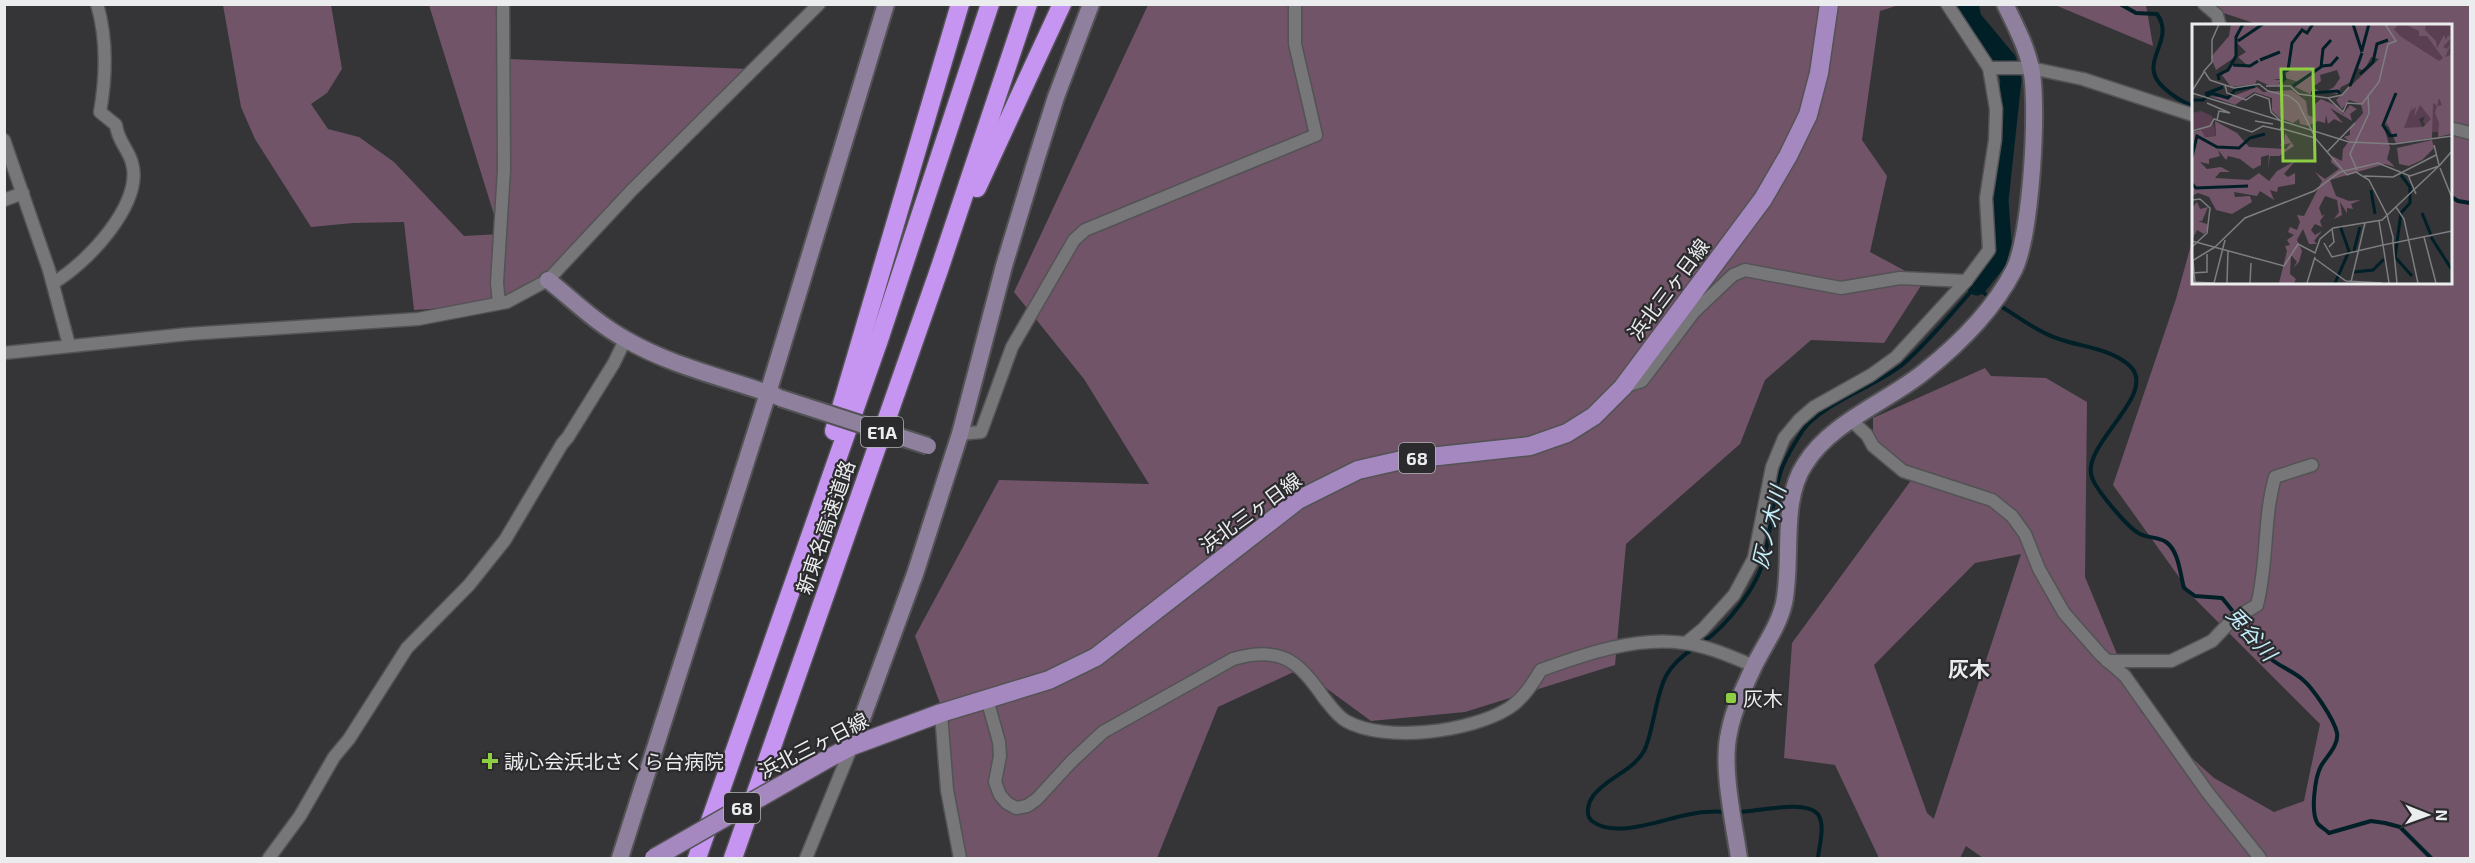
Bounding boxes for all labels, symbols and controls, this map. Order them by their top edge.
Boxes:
inset map [2192,24,2451,284]
street label: 浜北三ヶ日線 [1622,234,1714,344]
road number: E1A [861,417,903,447]
road number: 68 [1399,443,1435,473]
street label: 新東名高速道路 [791,457,859,597]
street label: 浜北三ヶ日線 [1194,467,1306,557]
water label: 灰ノ木川 [1746,481,1790,571]
water label: 兎谷川 [2222,601,2283,666]
district label: 灰木 [1948,656,1990,681]
place label: 灰木 [1743,686,1783,710]
marker: 灰木 [1724,691,1738,705]
street label: 浜北三ヶ日線 [754,707,872,783]
place label: 誠心会浜北さくら台病院 [504,749,724,773]
marker: 誠心会浜北さくら台病院 [481,752,499,770]
north arrow [2397,785,2457,845]
road number: 68 [724,793,760,823]
text: N [2433,809,2452,821]

